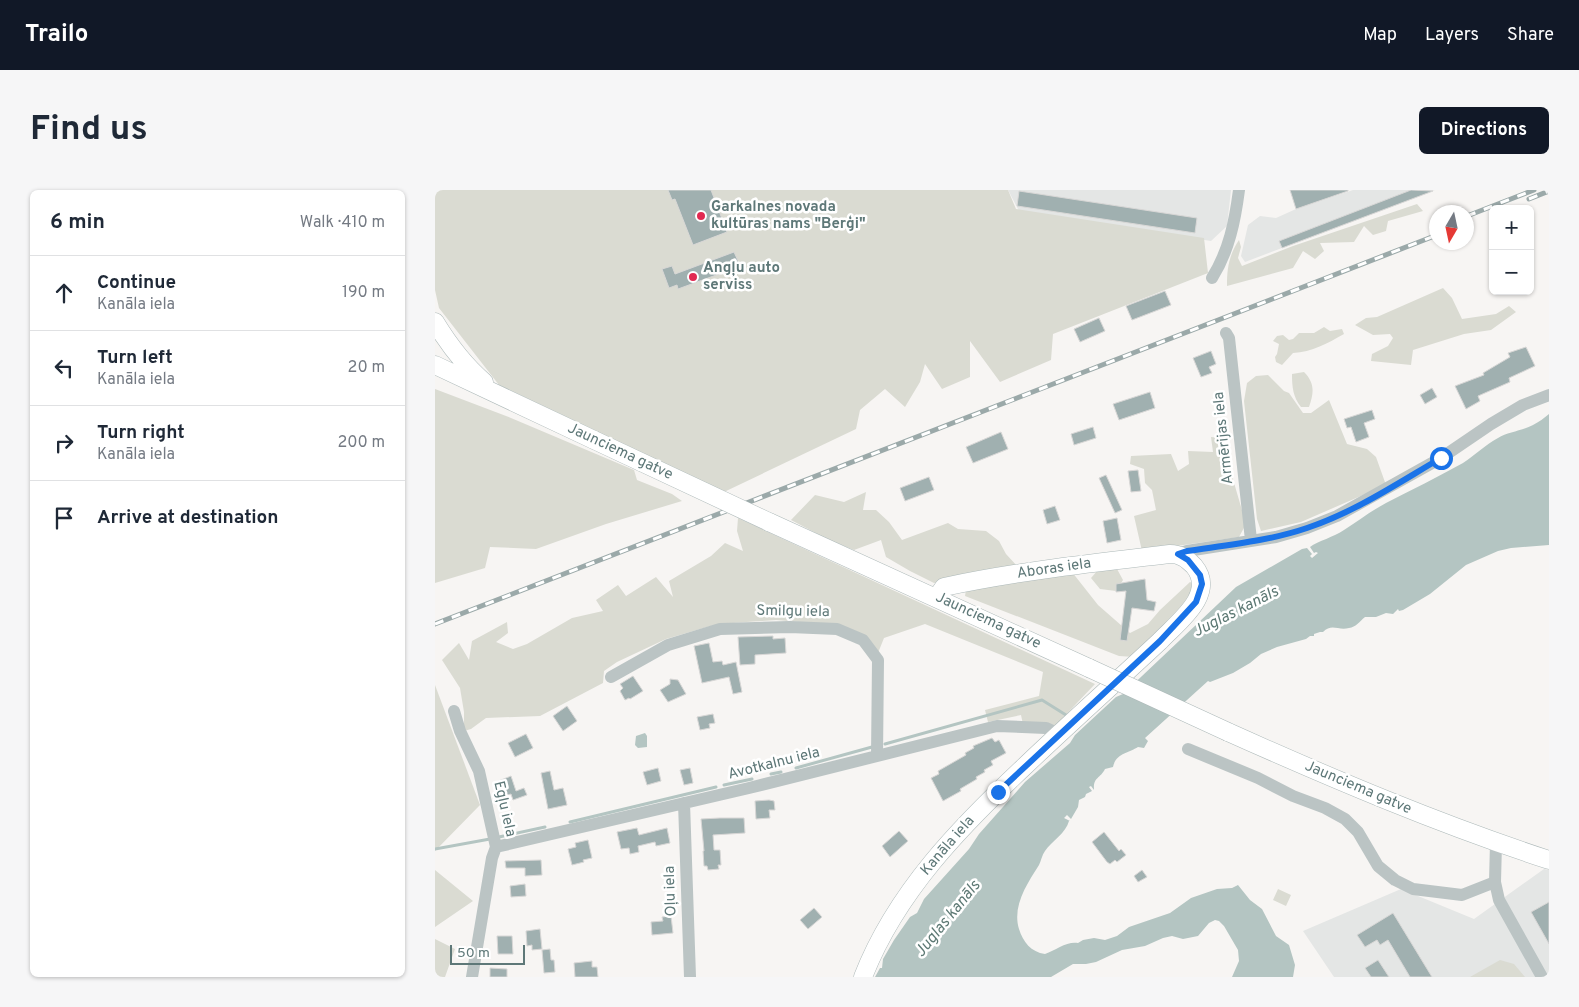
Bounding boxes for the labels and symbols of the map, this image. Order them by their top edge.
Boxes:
place label: Garkalnes novada kultūras nams "Berģi" [711,198,866,234]
north arrow [1429,205,1474,250]
marker: Garkalnes novada kultūras nams "Berģi" [695,210,707,222]
place label: Angļu auto serviss [703,259,780,295]
marker: Angļu auto serviss [687,271,699,283]
street label: Armērijas iela [1210,391,1238,485]
street label: Jaunciema gatve [564,419,676,485]
route start [1430,447,1453,470]
street label: Aboras iela [1016,554,1092,584]
water label: Juglas kanāls [1190,582,1283,642]
street label: Jaunciema gatve [932,588,1044,654]
street label: Smilgu iela [756,602,830,622]
street label: Avotkalnu iela [726,743,822,785]
street label: Jaunciema gatve [1302,757,1414,819]
street label: Egļu iela [488,779,520,839]
route end [987,781,1010,804]
street label: Kanāla iela [917,812,979,880]
street label: Oļu iela [661,865,681,917]
water label: Juglas kanāls [911,876,986,962]
scale bar [450,942,525,965]

